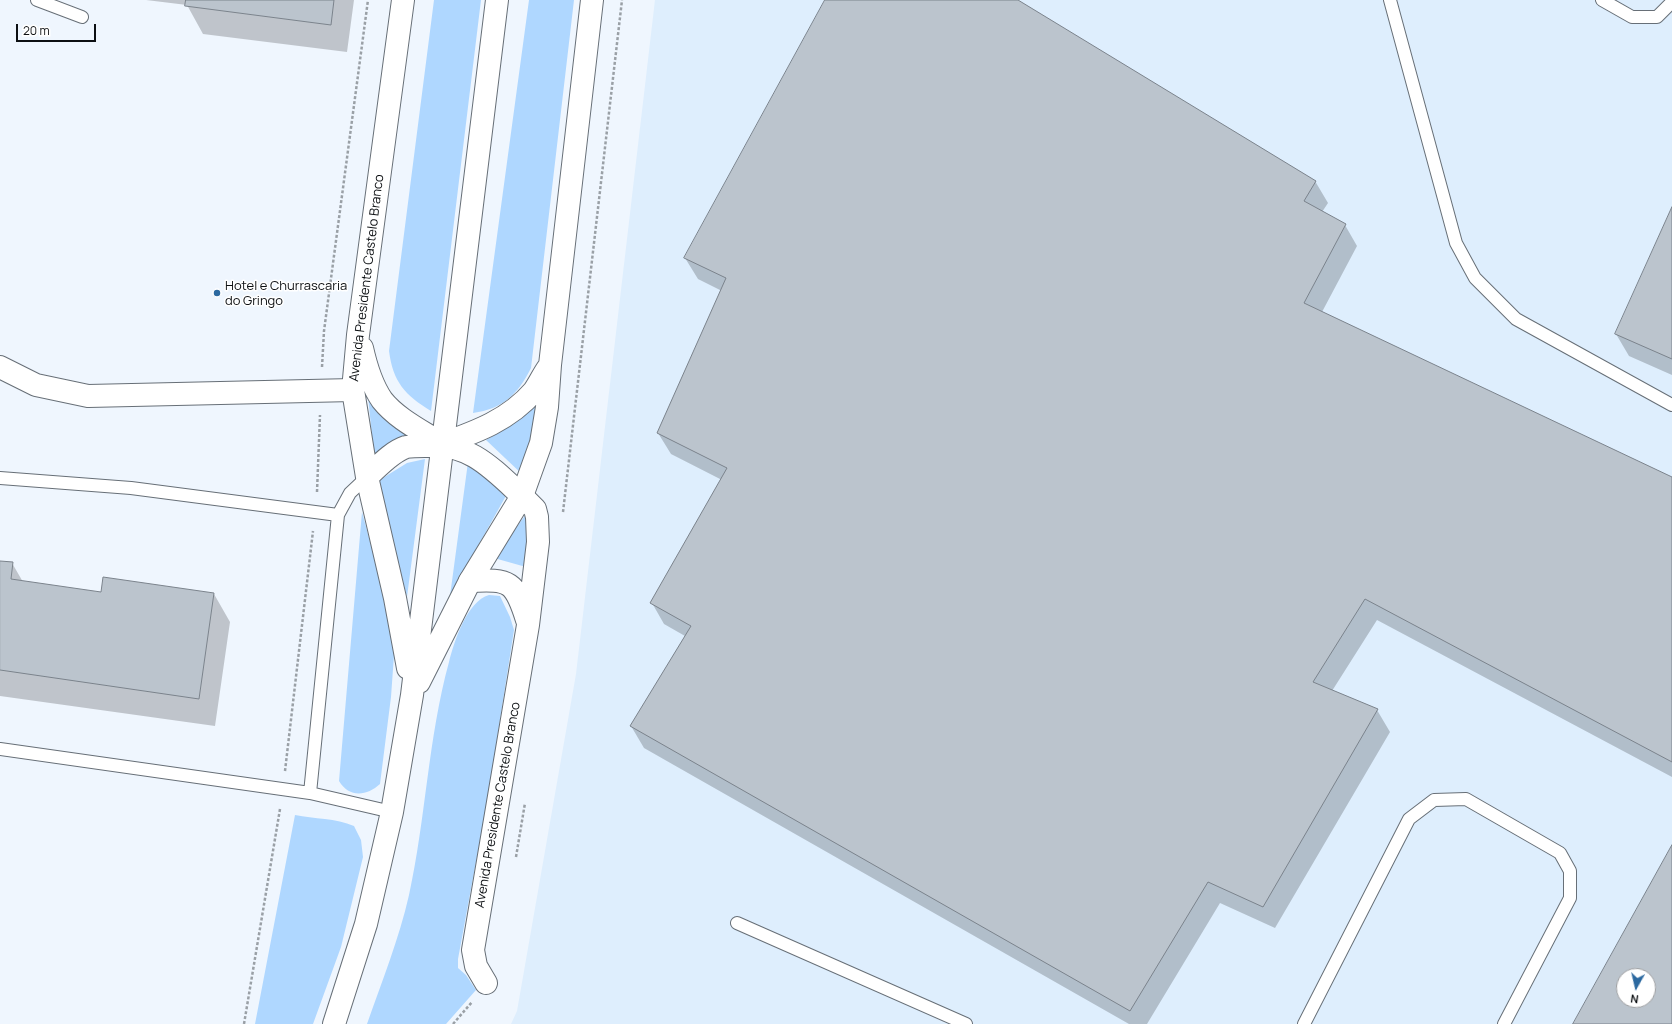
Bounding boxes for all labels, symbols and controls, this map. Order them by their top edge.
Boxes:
scale bar [18,16,98,42]
text: 20 m [23,22,50,39]
street label: Avenida Presidente Castelo Branco [347,173,387,383]
place label: Hotel e Churrascaria do Gringo [225,278,347,309]
marker: Hotel e Churrascaria do Gringo [212,288,222,298]
street label: Avenida Presidente Castelo Branco [472,701,524,909]
north arrow [1616,968,1656,1008]
text: N [1629,991,1639,1007]

